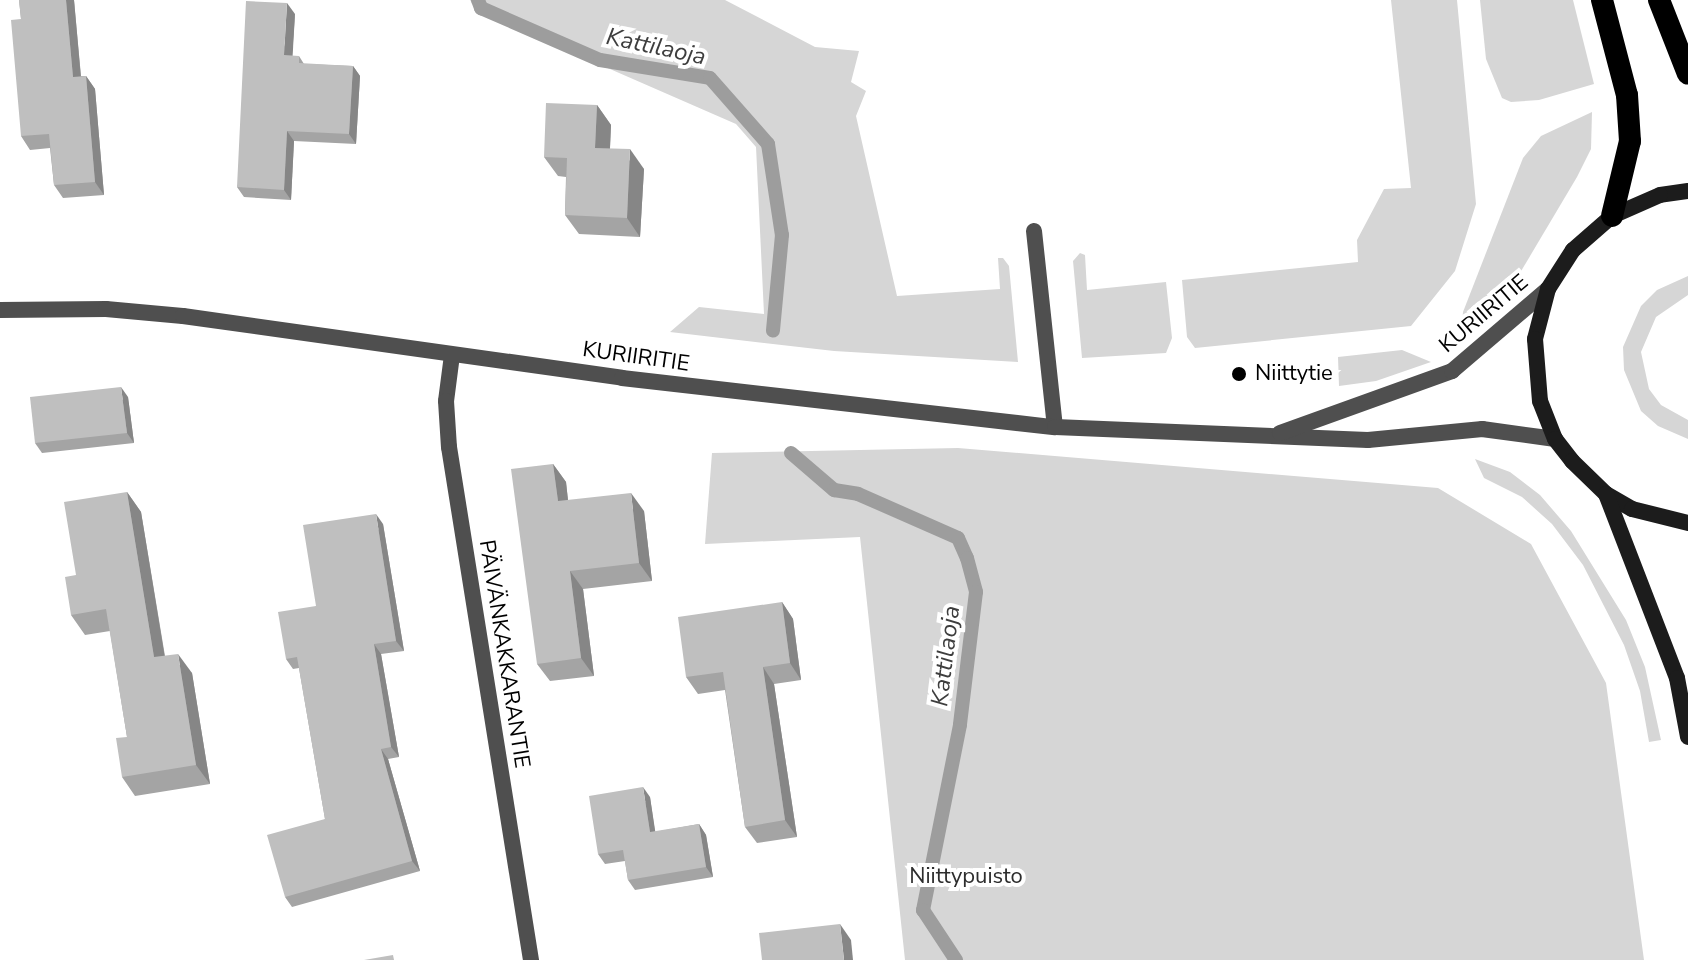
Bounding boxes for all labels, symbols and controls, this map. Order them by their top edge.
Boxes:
water label: Kattilaoja [603,22,709,72]
street label: KURIIRITIE [1434,269,1534,359]
street label: KURIIRITIE [581,336,691,378]
place label: Niittytie [1255,361,1333,387]
marker: Niittytie [1230,365,1248,383]
street label: PÄIVÄNKAKKARANTIE [473,538,535,770]
water label: Kattilaoja [926,604,966,708]
park label: Niittypuisto [909,864,1023,890]

